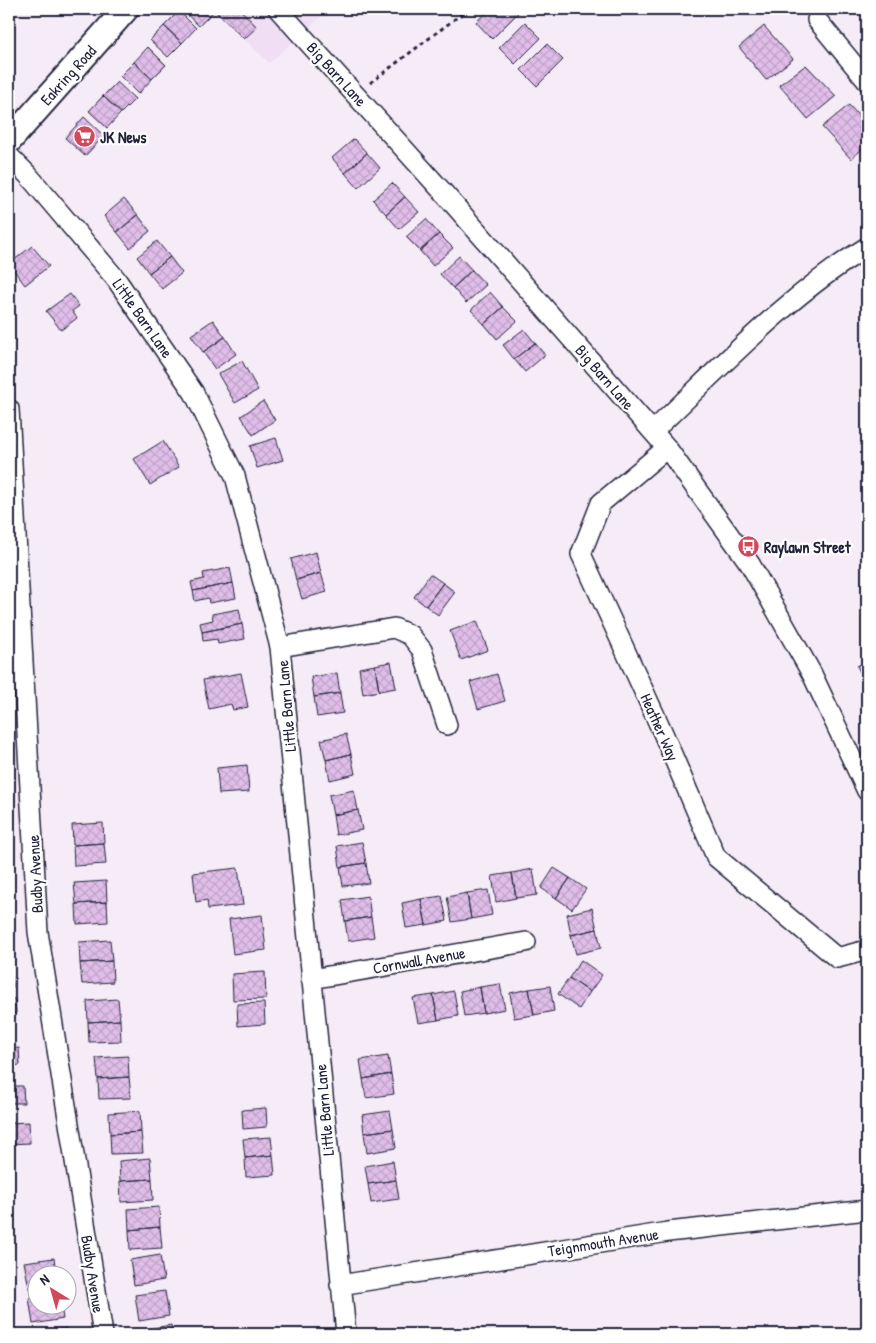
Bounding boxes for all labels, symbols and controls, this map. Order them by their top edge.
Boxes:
street label: Big Barn Lane [302,37,372,111]
street label: Eakring Road [35,40,101,110]
supermarket icon: JK News [72,125,96,149]
place label: JK News [100,126,147,148]
street label: Little Barn Lane [108,274,179,363]
street label: Big Barn Lane [571,340,640,415]
bus stop icon: Raylawn Street [736,535,760,559]
place label: Raylawn Street [764,536,851,559]
street label: Little Barn Lane [271,659,301,753]
street label: Heather Way [635,690,685,764]
street label: Budby Avenue [22,834,48,914]
street label: Cornwall Avenue [371,941,468,979]
street label: Little Barn Lane [309,1063,339,1157]
street label: Teignmouth Avenue [546,1222,661,1262]
street label: Budby Avenue [76,1234,110,1315]
north arrow [28,1266,78,1316]
text: N [35,1269,53,1289]

